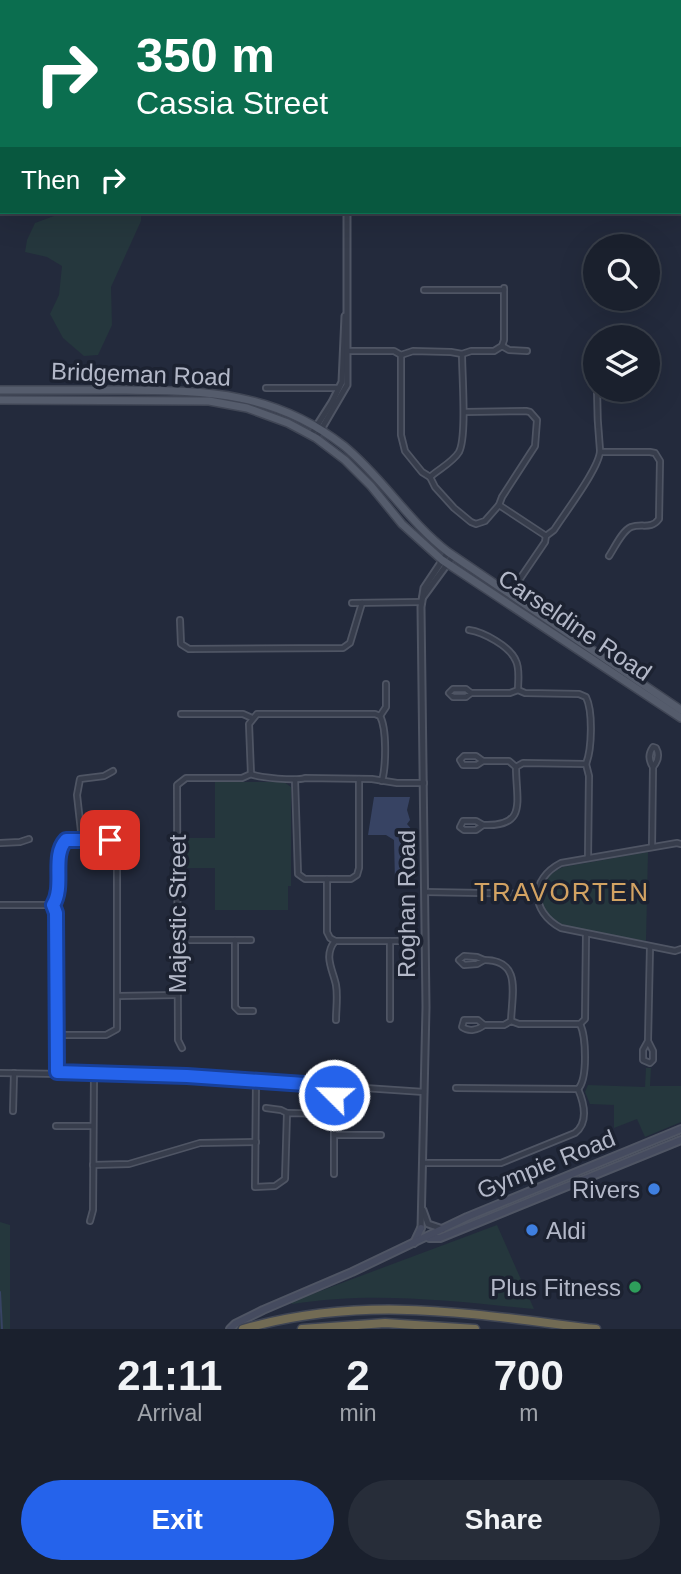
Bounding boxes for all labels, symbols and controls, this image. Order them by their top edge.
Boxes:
icon: right [21,28,112,119]
text: 350 m [136,28,275,82]
text: Cassia Street [136,85,328,121]
icon: right [94,161,132,199]
text: Then [21,165,80,195]
map controls [583,234,660,402]
button: search [583,234,660,311]
button: layers [583,325,660,402]
street label: Bridgeman Road [51,357,231,391]
street label: Carseldine Road [493,564,657,686]
pin [80,810,140,870]
icon: arrive [91,821,129,859]
street label: Roghan Road [393,830,420,978]
street label: Majestic Street [164,834,191,993]
district label: TRAVORTEN [474,877,650,907]
position arrow [297,1058,371,1132]
street label: Gympie Road [473,1124,619,1204]
place label: Rivers [572,1176,640,1203]
marker: Rivers [646,1181,662,1197]
place label: Aldi [546,1217,586,1244]
marker: Aldi [524,1222,540,1238]
place label: Plus Fitness [490,1274,621,1301]
marker: Plus Fitness [627,1279,643,1295]
text: 21:11 [117,1352,222,1399]
text: 2 [346,1352,370,1399]
text: 700 [494,1352,564,1399]
text: Arrival [137,1400,202,1426]
text: min [339,1400,377,1426]
text: m [519,1400,538,1426]
button: Exit [21,1480,334,1560]
button: Share [348,1480,660,1560]

